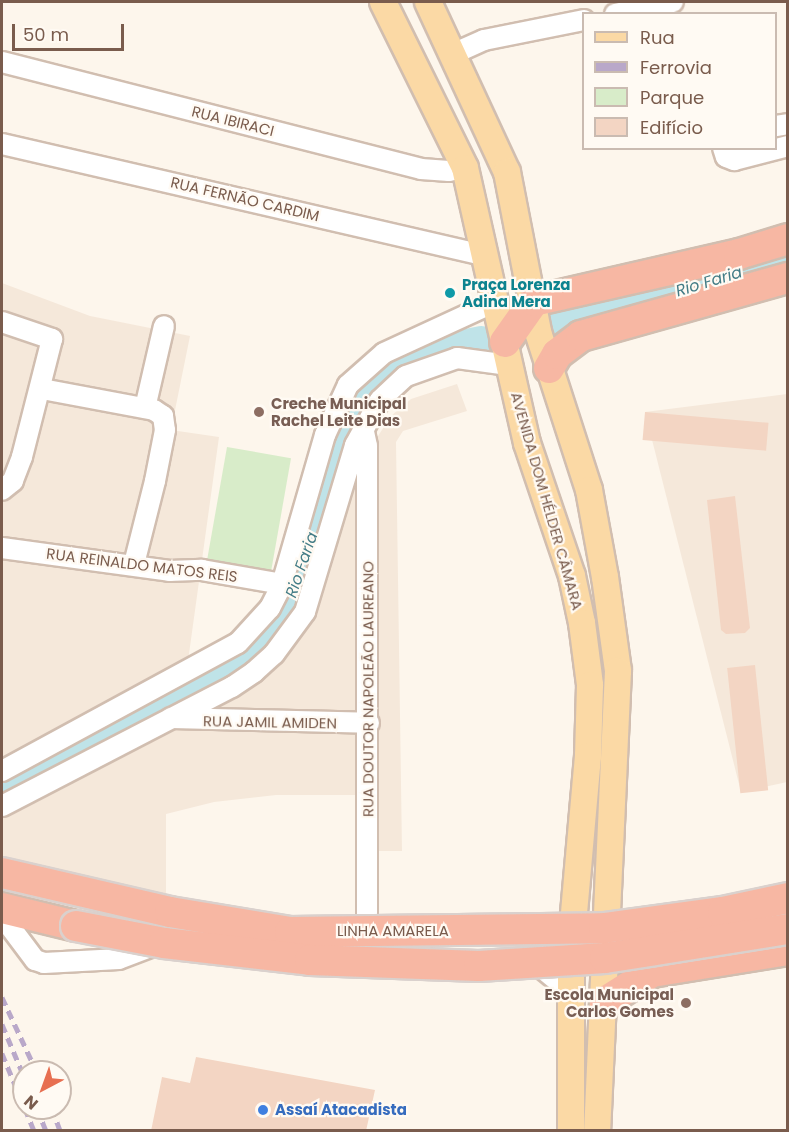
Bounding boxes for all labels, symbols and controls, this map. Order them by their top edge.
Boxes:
scale bar [15,12,128,50]
legend [582,12,777,150]
text: 50 m [23,22,69,47]
text: Rua [640,25,675,50]
text: Ferrovia [640,55,712,80]
text: Parque [640,85,704,110]
street label: RUA IBIRACI [190,102,276,140]
text: Edifício [640,115,703,140]
street label: RUA FERNÃO CARDIM [169,173,321,225]
water label: Rio Faria [674,263,744,301]
place label: Praça Lorenza Adina Mera [462,275,571,310]
marker: Praça Lorenza Adina Mera [443,286,457,300]
street label: AVENIDA DOM HÉLDER CÂMARA [507,390,587,612]
place label: Creche Municipal Rachel Leite Dias [271,394,406,429]
marker: Creche Municipal Rachel Leite Dias [252,405,266,419]
water label: Rio Faria [282,530,322,600]
street label: RUA REINALDO MATOS REIS [45,544,239,586]
street label: RUA DOUTOR NAPOLEÃO LAUREANO [359,561,377,817]
street label: RUA JAMIL AMIDEN [203,712,337,732]
street label: LINHA AMARELA [337,922,449,940]
place label: Escola Municipal Carlos Gomes [544,985,674,1020]
marker: Escola Municipal Carlos Gomes [679,996,693,1010]
north arrow [12,1060,72,1120]
text: N [19,1090,43,1115]
place label: Assaí Atacadista [275,1101,407,1119]
marker: Assaí Atacadista [256,1103,270,1117]

